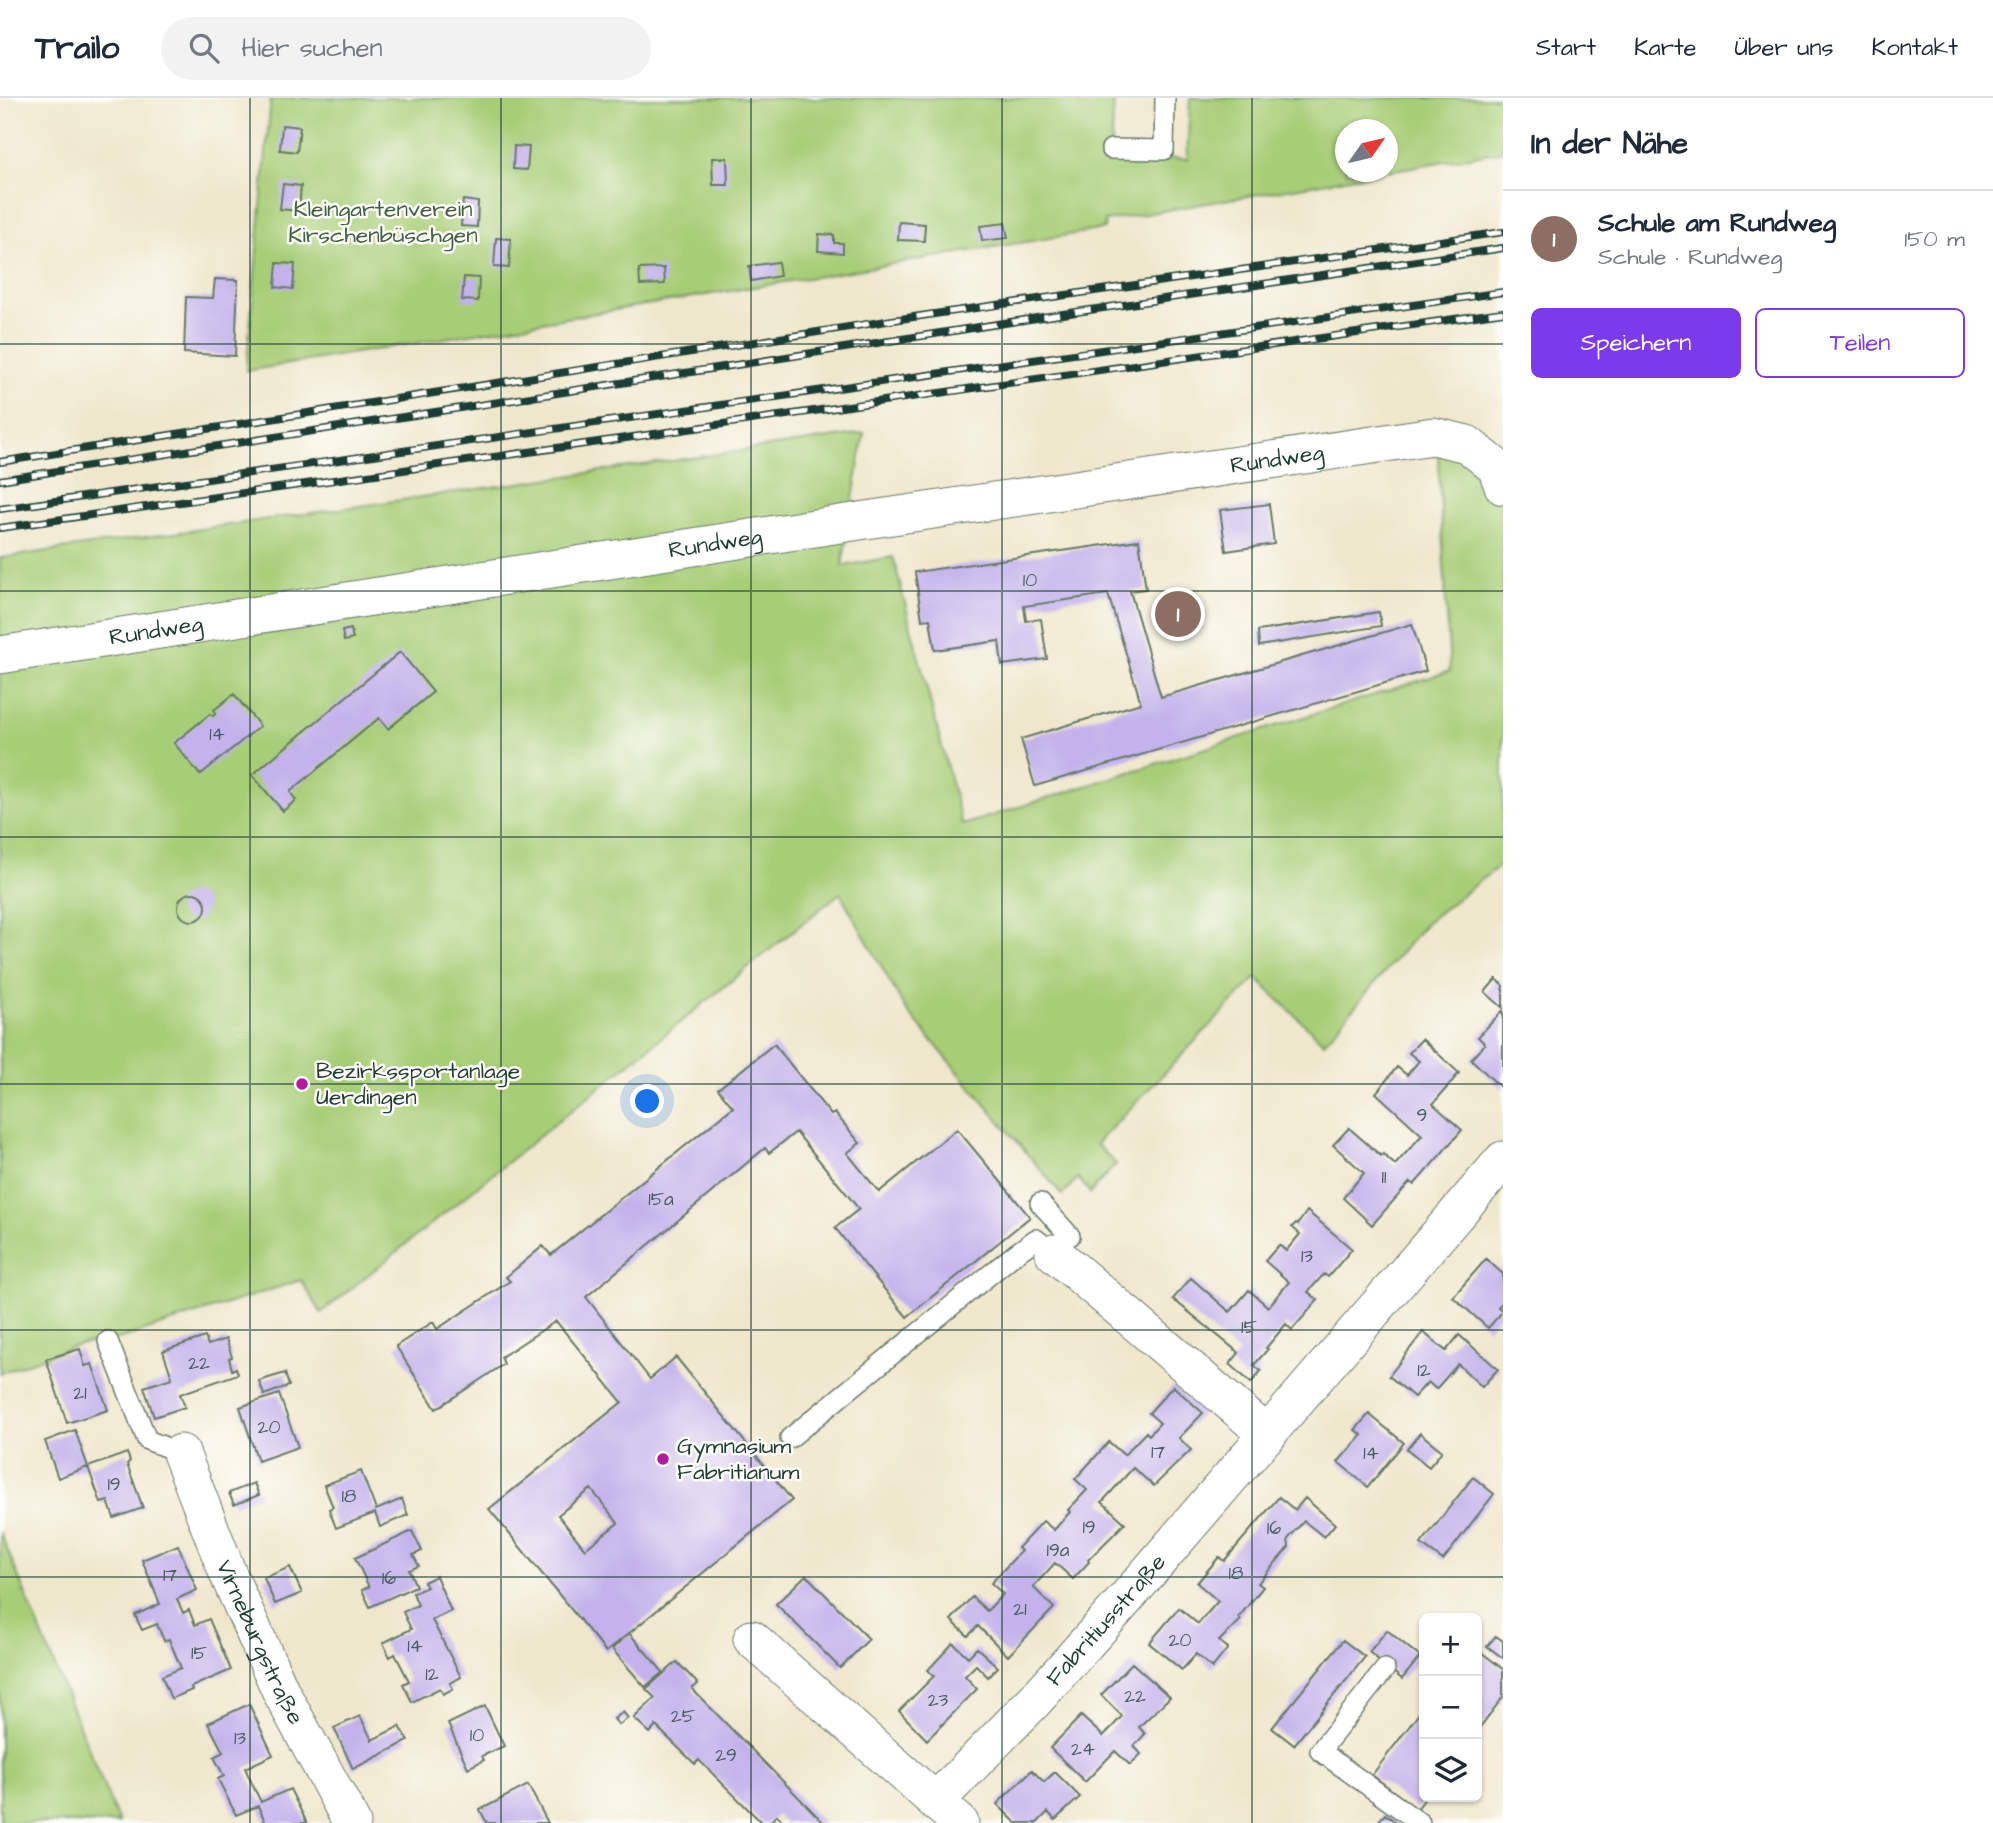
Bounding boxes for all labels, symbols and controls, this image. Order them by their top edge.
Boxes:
search box [161,17,651,80]
text: Trailo [35,25,119,71]
icon: search [185,29,223,67]
text: Hier suchen [241,30,382,66]
text: Start [1536,31,1596,65]
text: Karte [1634,31,1697,65]
text: Über uns [1735,31,1834,65]
text: Kontakt [1872,31,1958,65]
north arrow [1335,119,1398,182]
text: In der Nähe [1531,123,1688,165]
park label: Kleingartenverein Kirschenbüschgen [288,193,478,252]
text: Schule am Rundweg [1598,205,1836,241]
text: 1 [1553,223,1555,255]
text: 150 m [1904,223,1965,255]
text: Schule · Rundweg [1598,241,1782,273]
button: Speichern [1531,308,1741,378]
button: Teilen [1755,308,1965,378]
street label: Rundweg [1228,436,1326,482]
street label: Rundweg [666,520,765,567]
house number: 10 [1023,567,1037,594]
pin: 1 [1155,588,1201,640]
street label: Rundweg [107,608,205,654]
house number: 14 [209,721,225,748]
place label: Bezirkssportanlage Uerdingen [316,1055,520,1114]
marker: Bezirkssportanlage Uerdingen [294,1076,310,1092]
your location [630,1084,664,1118]
house number: 9 [1417,1102,1427,1129]
house number: 11 [1382,1164,1387,1191]
house number: 15a [648,1186,674,1213]
house number: 13 [1301,1243,1313,1270]
house number: 15 [1241,1314,1257,1341]
house number: 22 [188,1350,210,1377]
house number: 12 [1417,1357,1431,1384]
house number: 21 [73,1380,87,1407]
house number: 20 [258,1414,280,1441]
place label: Gymnasium Fabritianum [677,1430,799,1488]
house number: 17 [1151,1439,1165,1466]
house number: 14 [1363,1440,1379,1467]
marker: Gymnasium Fabritianum [655,1451,671,1467]
house number: 19 [107,1471,121,1498]
house number: 18 [342,1483,356,1510]
house number: 19 [1082,1514,1096,1541]
house number: 16 [1267,1515,1281,1542]
house number: 19a [1047,1537,1070,1564]
street label: Fabritiusstraße [1039,1547,1173,1693]
street label: Virneburgstraße [208,1555,312,1730]
house number: 18 [1229,1560,1243,1587]
house number: 17 [163,1562,177,1589]
house number: 16 [382,1565,396,1592]
house number: 21 [1013,1596,1027,1623]
map controls [1419,1613,1482,1802]
button: + [1419,1613,1482,1676]
house number: 20 [1169,1627,1191,1654]
house number: 14 [407,1633,423,1660]
house number: 15 [191,1640,207,1667]
house number: 12 [425,1661,439,1688]
button: − [1419,1676,1482,1739]
house number: 22 [1124,1683,1146,1710]
house number: 23 [928,1687,949,1714]
house number: 25 [671,1703,696,1730]
house number: 10 [470,1722,484,1749]
house number: 13 [234,1725,246,1752]
house number: 24 [1071,1736,1095,1763]
button: layers [1419,1739,1482,1802]
house number: 29 [715,1742,737,1769]

